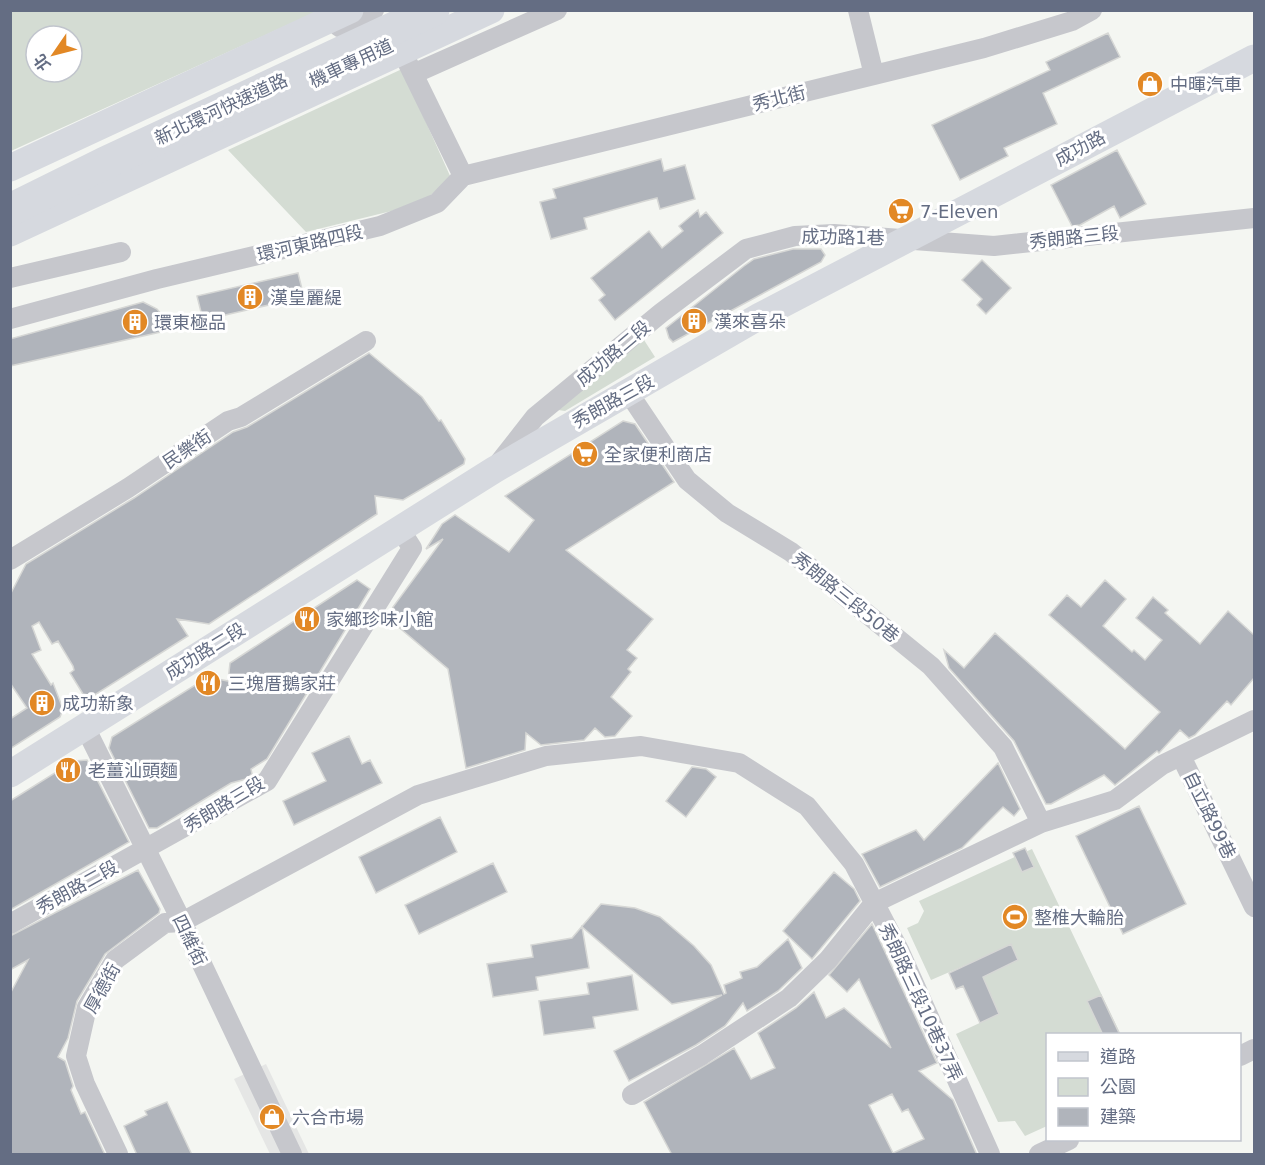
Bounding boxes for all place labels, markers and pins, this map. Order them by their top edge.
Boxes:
shop icon: 中暉汽車 [1135,69,1165,99]
place label: 中暉汽車 [1170,74,1242,95]
supermarket icon: 7-Eleven [886,196,916,226]
place label: 7-Eleven [920,201,999,222]
building icon: 漢皇麗緹 [235,282,265,312]
place label: 漢皇麗緹 [270,287,342,308]
building icon: 漢來喜朵 [679,306,709,336]
building icon: 環東極品 [120,307,150,337]
place label: 漢來喜朵 [714,311,786,332]
place label: 環東極品 [154,312,226,333]
supermarket icon: 全家便利商店 [570,439,600,469]
place label: 全家便利商店 [604,444,712,465]
restaurant icon: 家鄉珍味小館 [292,604,322,634]
place label: 家鄉珍味小館 [326,609,434,630]
restaurant icon: 三塊厝鵝家莊 [193,668,223,698]
place label: 三塊厝鵝家莊 [228,673,336,694]
building icon: 成功新象 [27,688,57,718]
place label: 成功新象 [62,693,134,714]
restaurant icon: 老薑汕頭麵 [53,755,83,785]
place label: 老薑汕頭麵 [88,760,178,781]
sports icon: 整椎大輪胎 [1000,902,1030,932]
place label: 整椎大輪胎 [1034,907,1124,928]
shop icon: 六合市場 [257,1102,287,1132]
place label: 六合市場 [292,1107,364,1128]

